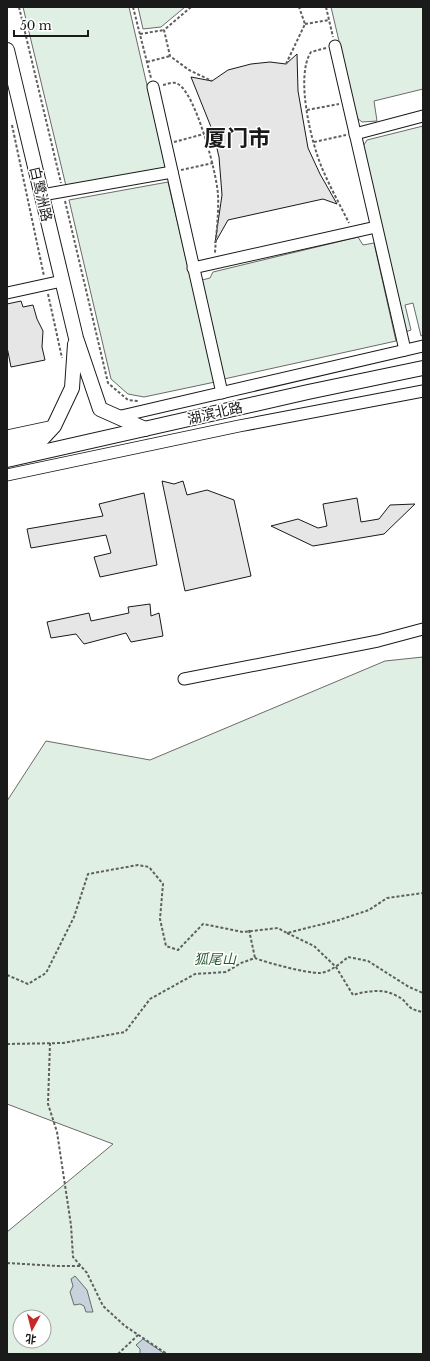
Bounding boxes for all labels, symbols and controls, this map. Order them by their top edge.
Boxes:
scale bar [14,12,88,38]
text: 50 m [20,18,52,33]
district label: 厦门市 [204,125,270,152]
street label: 白鹭洲路 [26,165,56,223]
street label: 湖滨北路 [186,398,244,428]
park label: 狐尾山 [194,950,237,968]
north arrow [12,1309,52,1349]
text: 北 [24,1331,37,1347]

